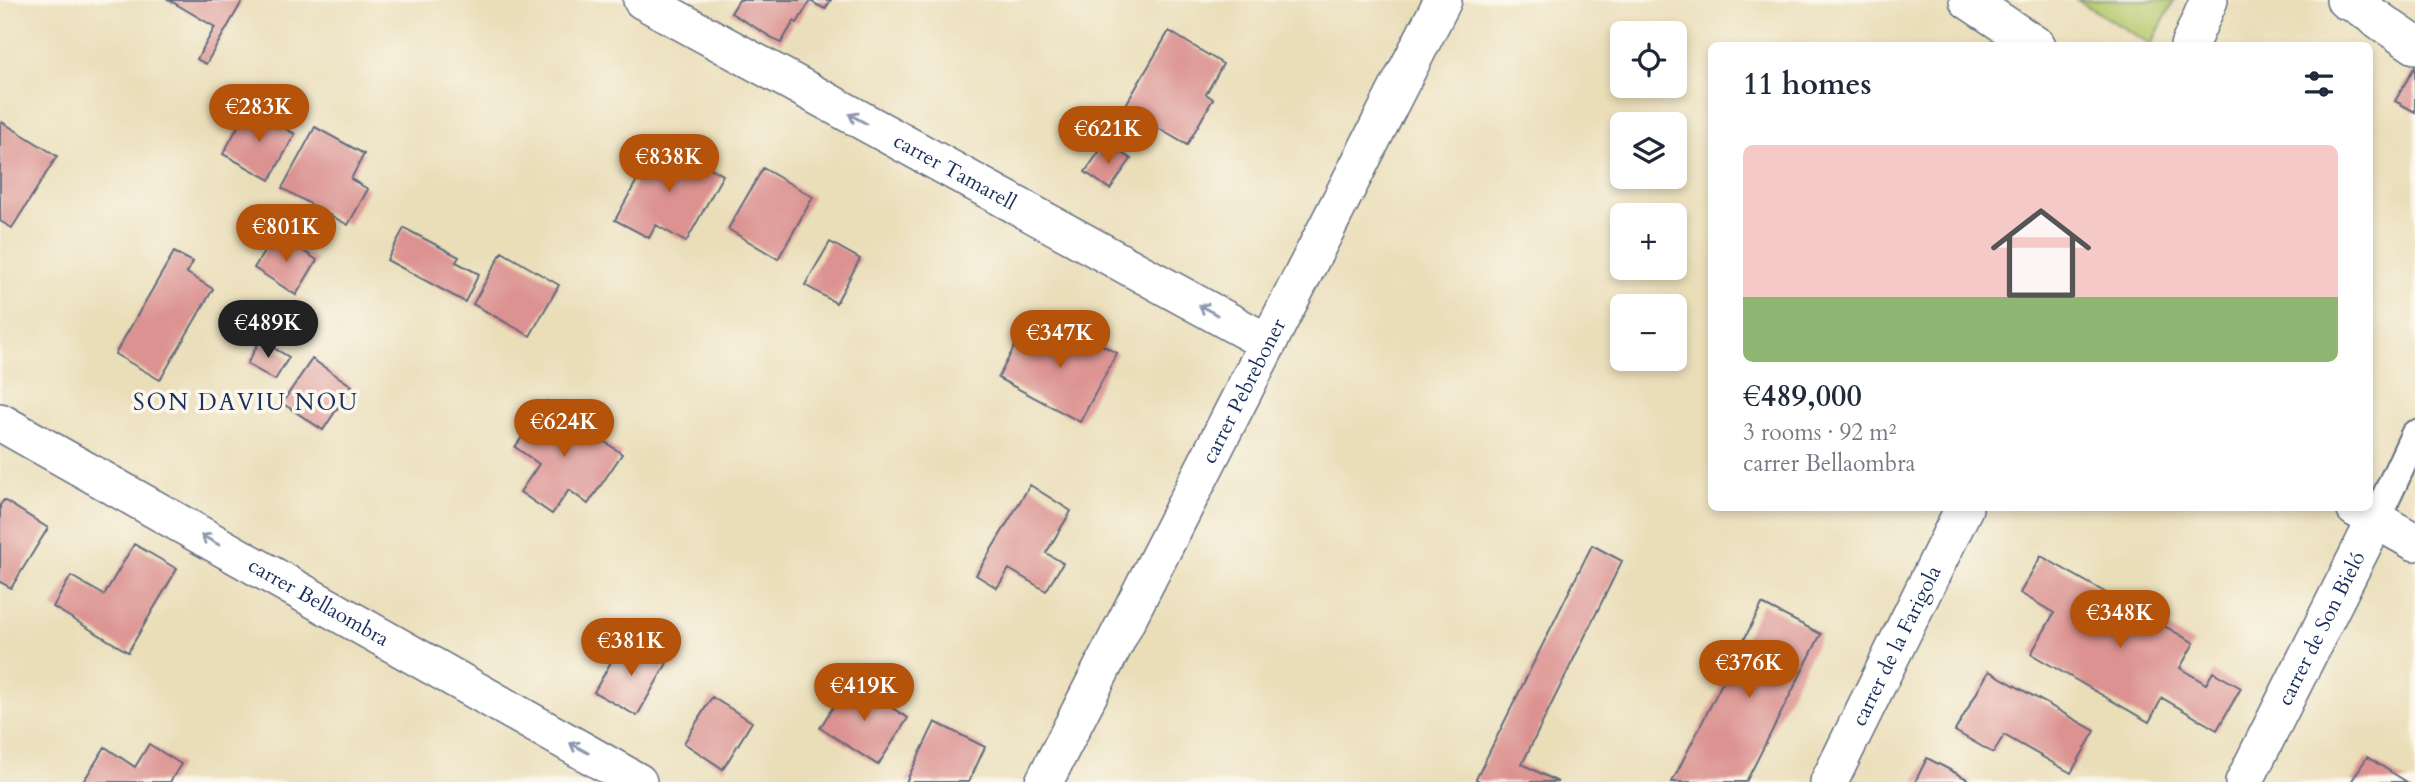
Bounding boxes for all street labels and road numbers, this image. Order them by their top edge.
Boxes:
street label: carrer Tamarell [888,127,1021,217]
street label: carrer Pebreboner [1195,313,1293,469]
street label: carrer de Son Bieló [2271,546,2372,711]
street label: carrer Bellaombra [243,551,394,654]
street label: carrer de la Farigola [1845,561,1948,731]

